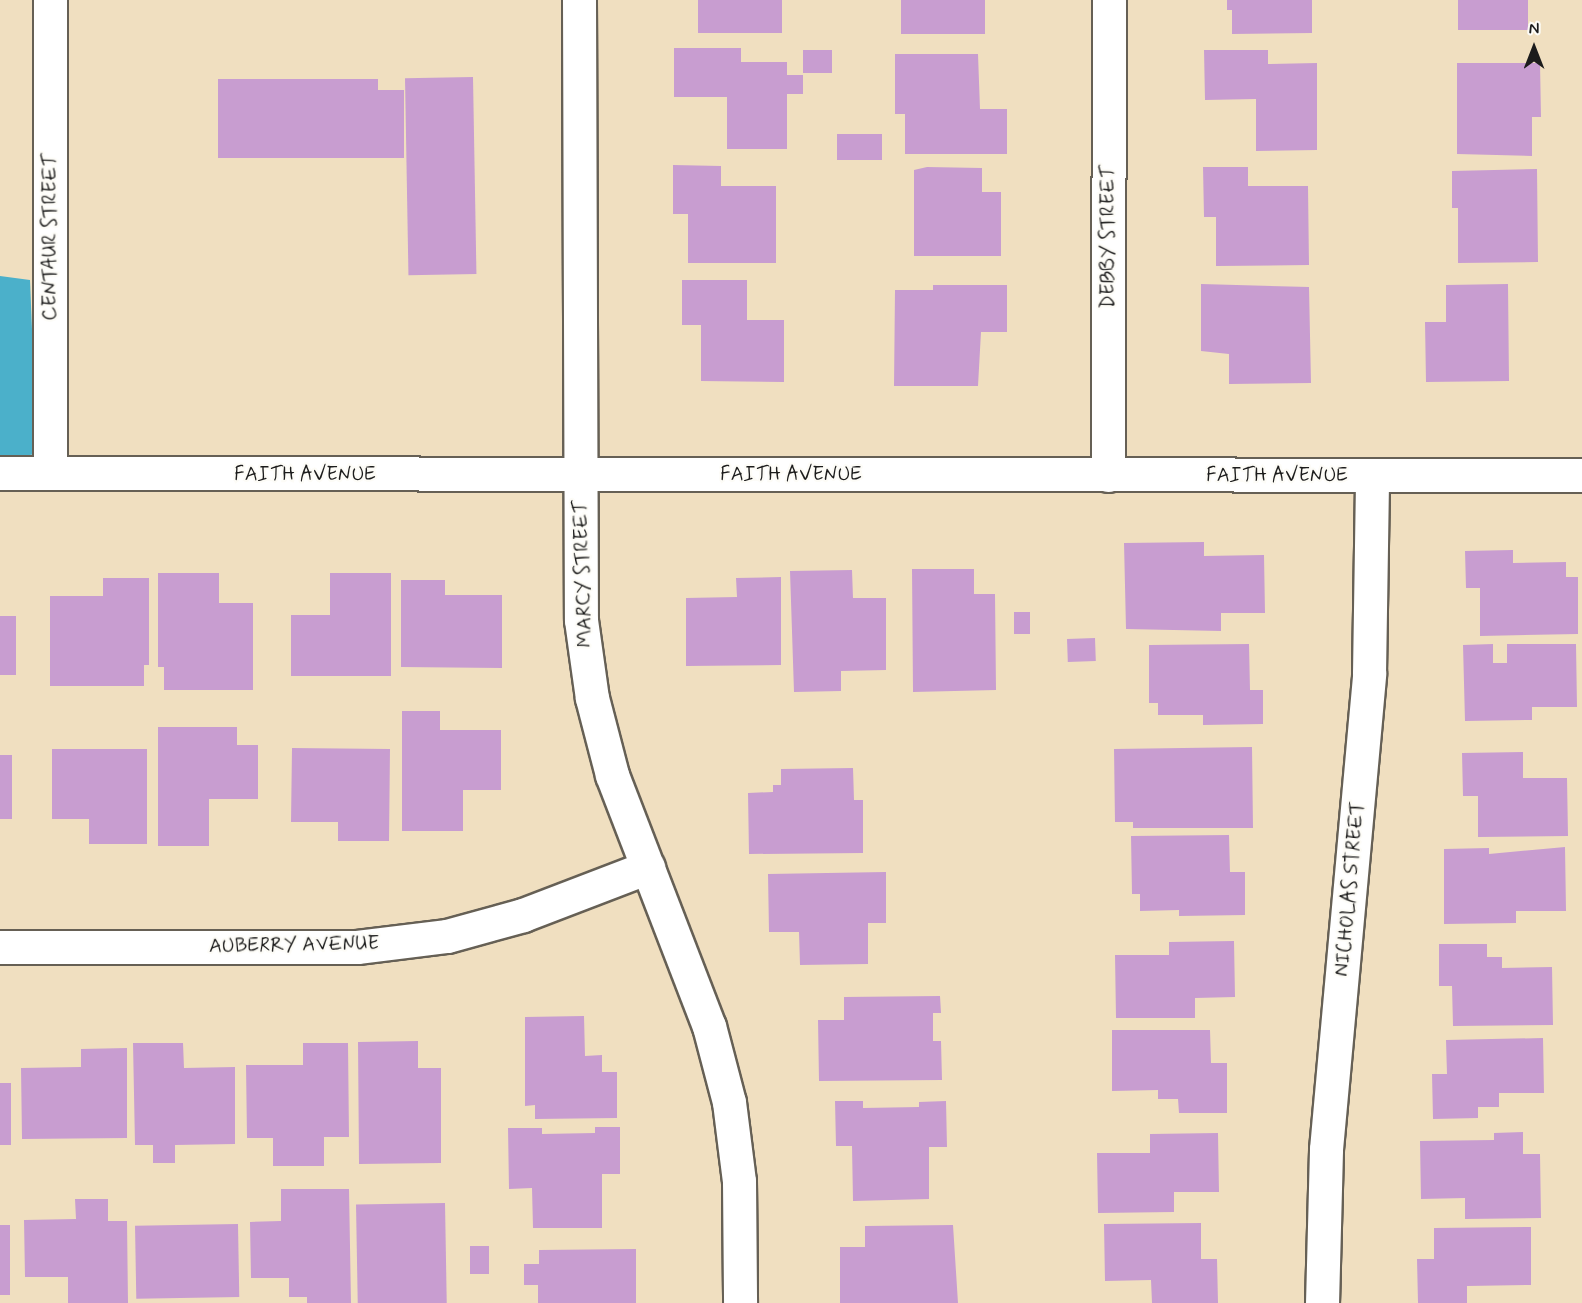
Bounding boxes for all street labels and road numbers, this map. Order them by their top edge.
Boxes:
street label: CENTAUR STREET [38,153,62,321]
street label: DEBBY STREET [1096,165,1120,309]
street label: FAITH AVENUE [233,462,377,486]
street label: FAITH AVENUE [719,462,863,486]
street label: FAITH AVENUE [1205,463,1349,487]
street label: MARCY STREET [568,500,598,648]
street label: NICHOLAS STREET [1330,799,1370,979]
street label: AUBERRY AVENUE [208,932,380,958]

